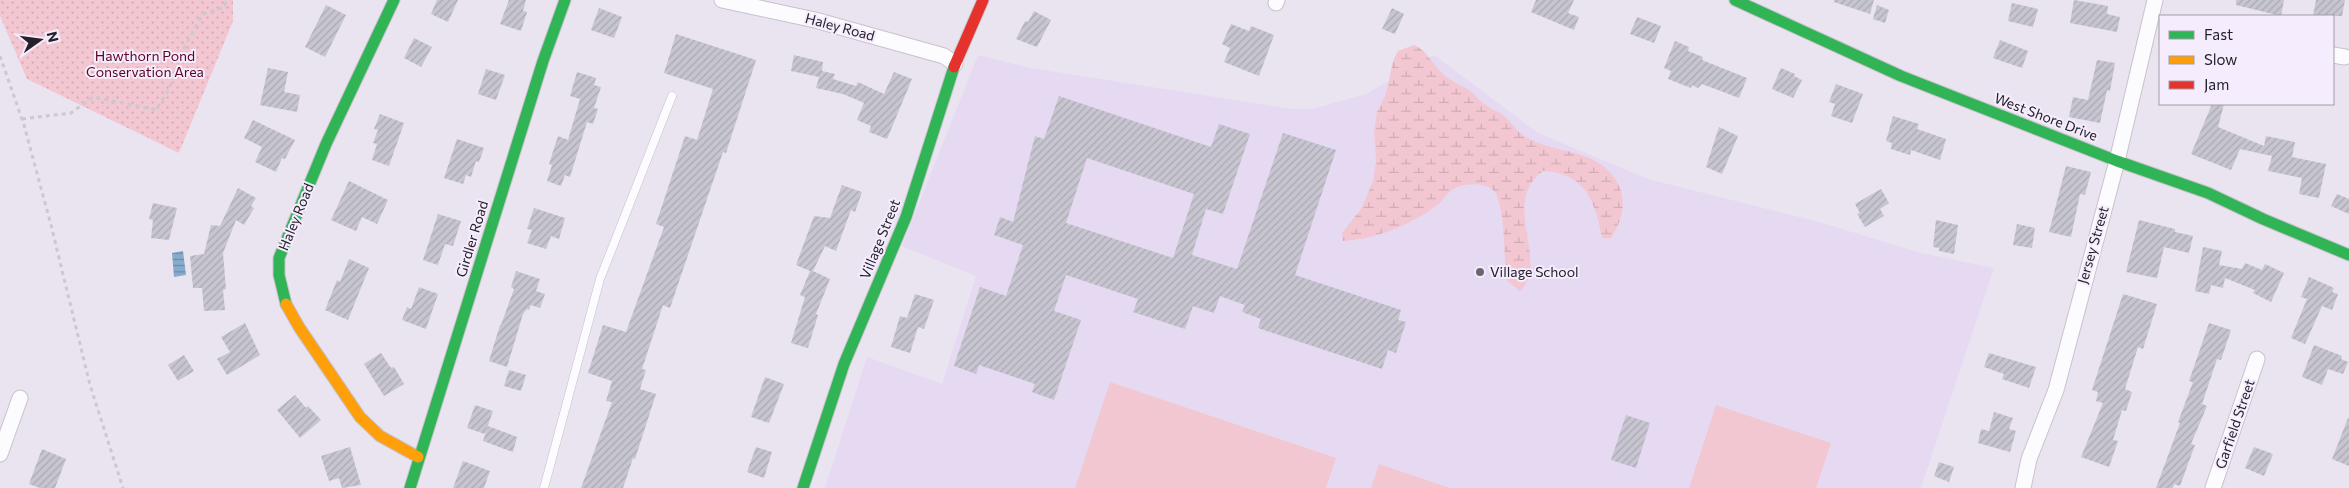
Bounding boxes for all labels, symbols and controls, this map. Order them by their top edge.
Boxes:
street label: Haley Road [804,9,877,44]
north arrow [15,15,65,65]
legend [2159,15,2334,105]
text: Fast [2204,25,2233,43]
text: N [44,30,63,44]
park label: Hawthorn Pond Conservation Area [86,47,204,80]
text: Slow [2204,50,2237,68]
text: Jam [2204,75,2229,93]
street label: West Shore Drive [1992,89,2100,144]
street label: Haley Road [274,181,317,253]
street label: Village Street [856,196,903,281]
street label: Girdler Road [452,198,491,279]
street label: Jersey Street [2073,204,2112,286]
place label: Village School [1490,263,1579,280]
marker: Village School [1474,266,1486,278]
street label: Garfield Street [2211,377,2258,471]

